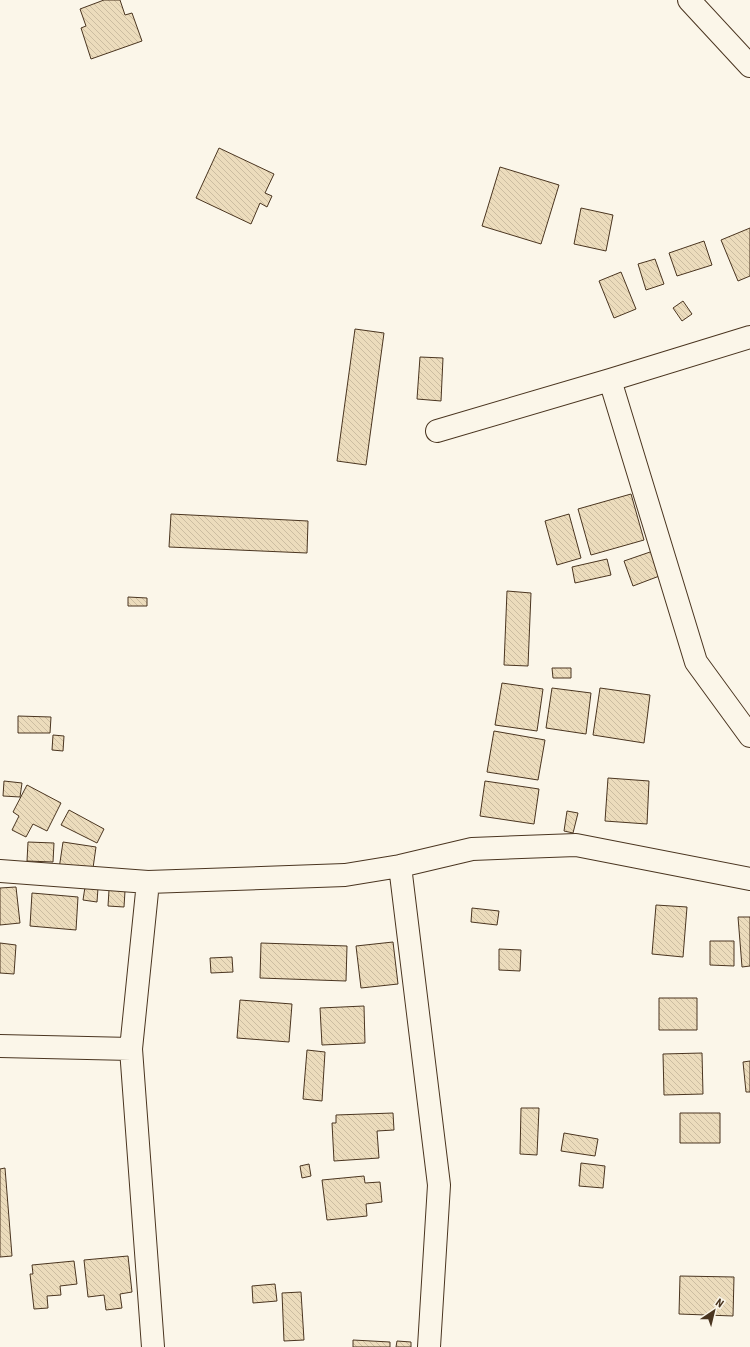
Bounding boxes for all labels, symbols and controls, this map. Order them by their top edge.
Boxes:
north arrow [694,1291,734,1331]
text: N [713,1296,726,1311]

